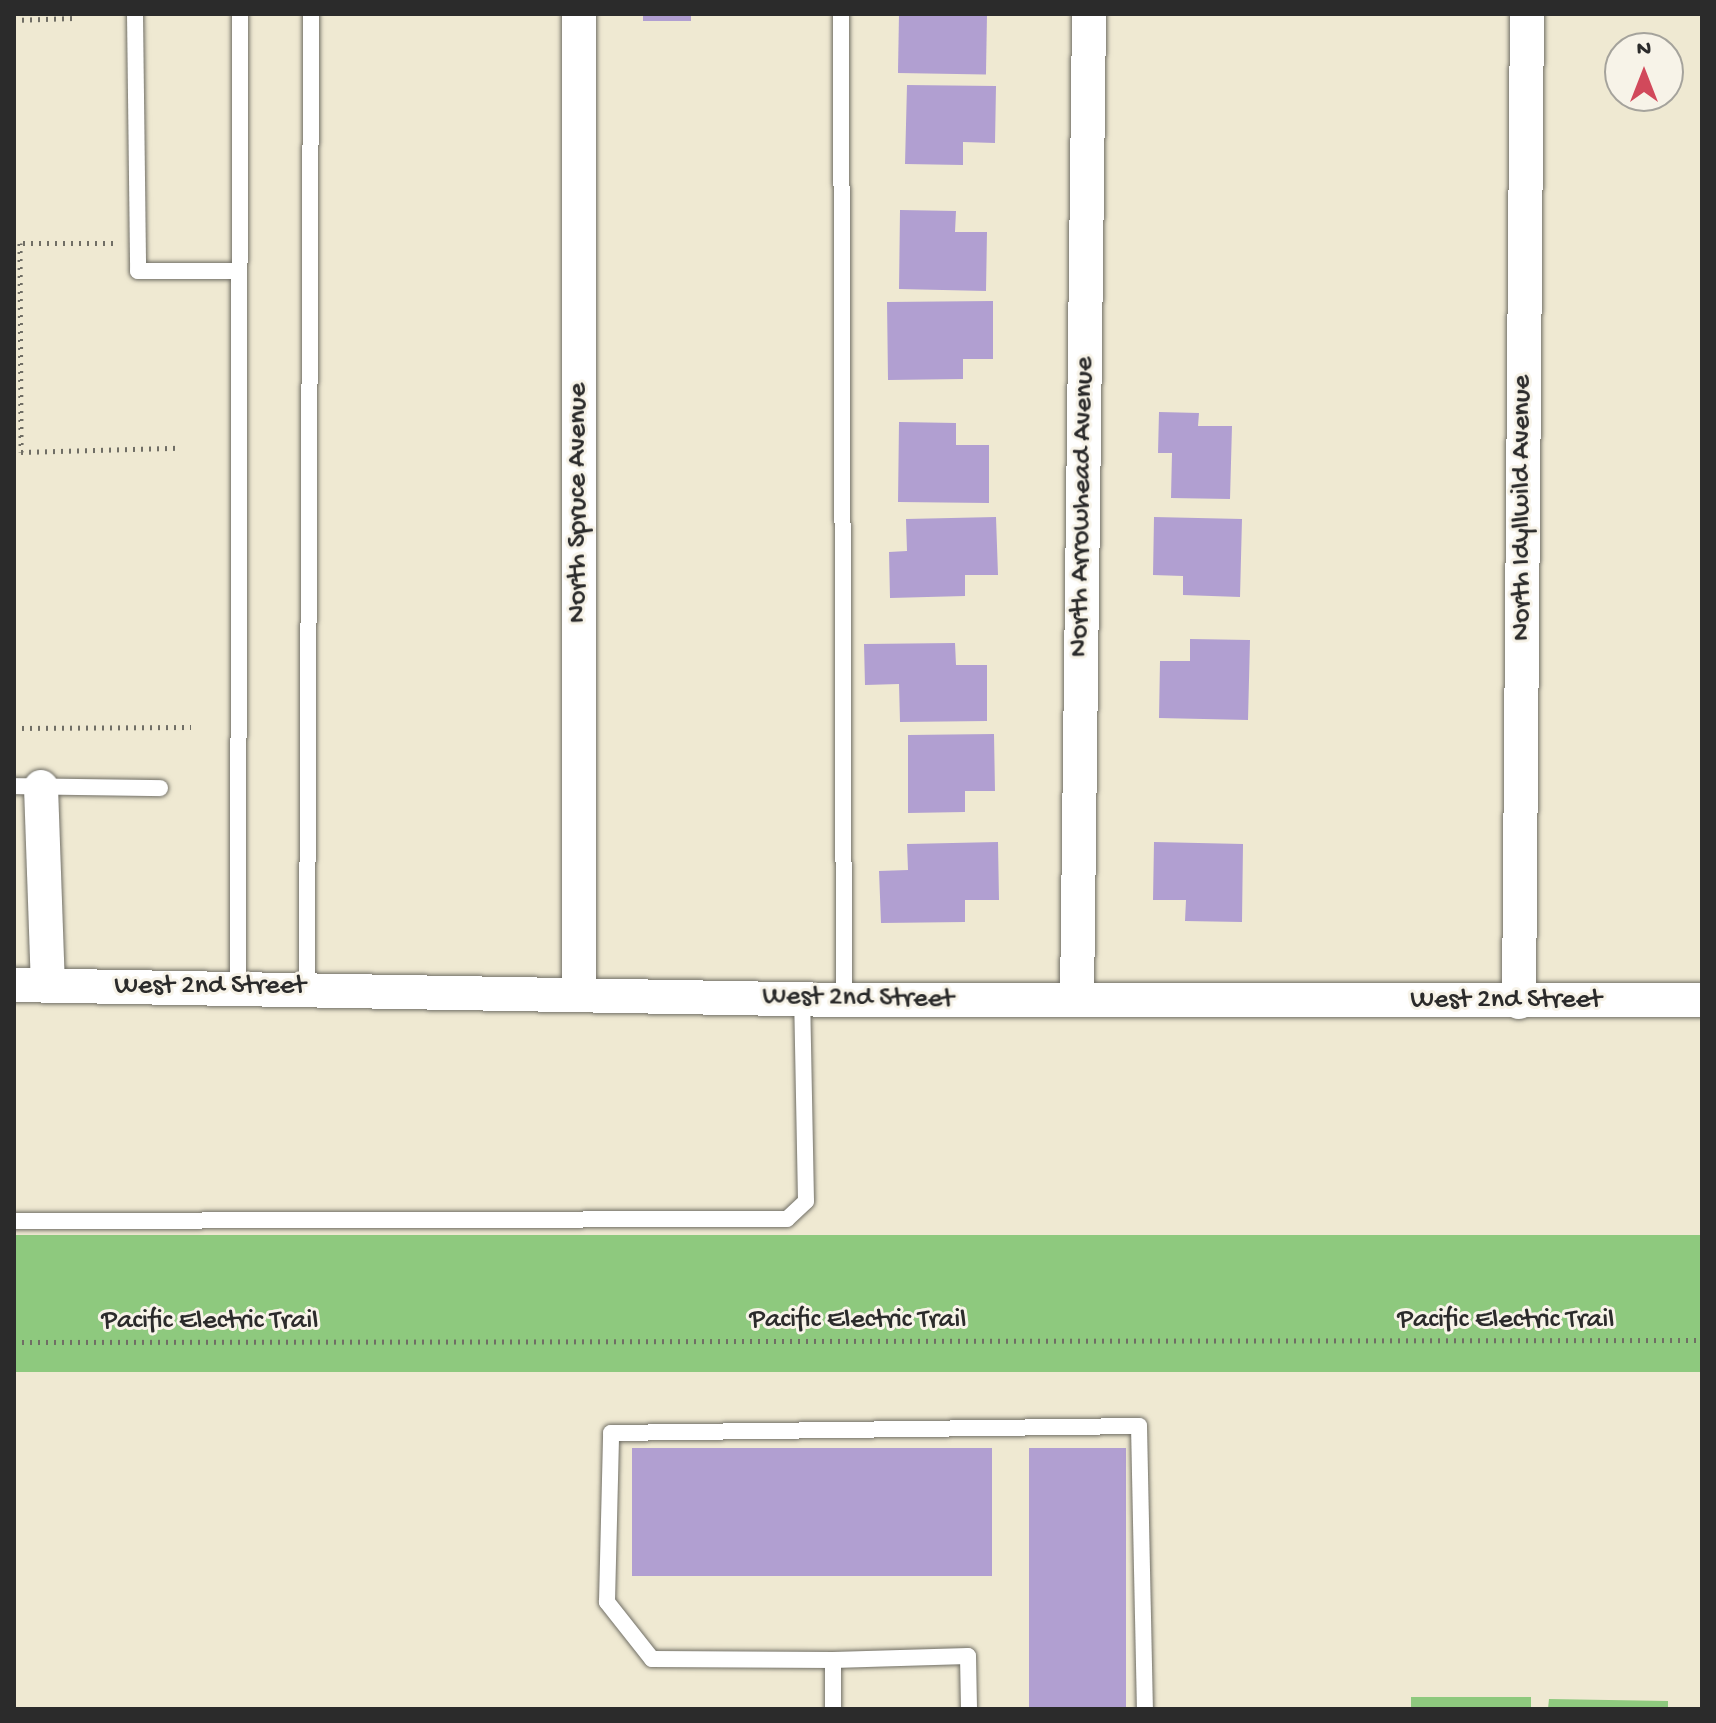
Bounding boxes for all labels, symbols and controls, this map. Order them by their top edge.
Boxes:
north arrow [1604,32,1684,112]
text: N [1637,37,1651,63]
street label: North Arrowhead Avenue [1064,356,1102,658]
street label: North Idyllwild Avenue [1506,375,1540,641]
street label: North Spruce Avenue [562,383,596,623]
street label: West 2nd Street [114,970,306,1004]
street label: West 2nd Street [762,981,954,1017]
street label: West 2nd Street [1410,984,1602,1018]
street label: Pacific Electric Trail [750,1304,966,1338]
street label: Pacific Electric Trail [1398,1304,1614,1338]
street label: Pacific Electric Trail [102,1305,318,1339]

